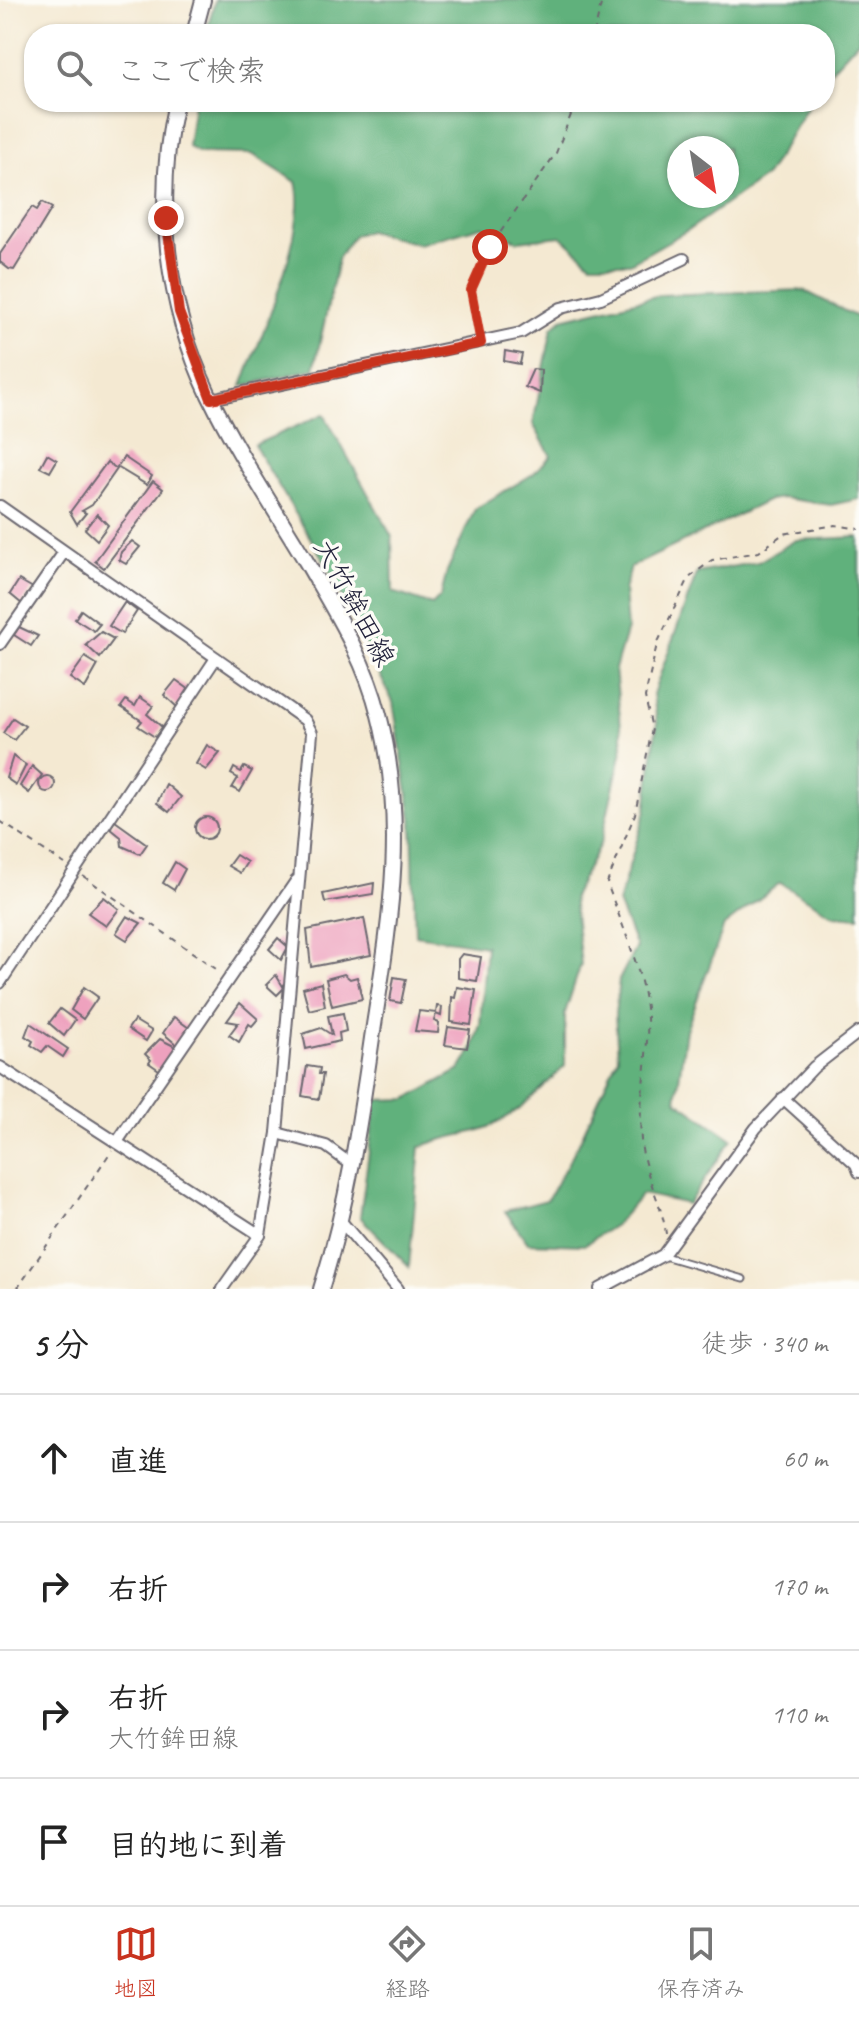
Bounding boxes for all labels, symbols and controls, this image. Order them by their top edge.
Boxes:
search box [24,24,835,112]
icon: search [52,46,96,90]
text: ここで検索 [116,52,266,90]
north arrow [667,136,739,208]
route end [148,200,184,236]
route start [472,229,508,265]
street label: 大竹鉾田線 [306,532,403,672]
text: 5 分 [32,1323,89,1366]
text: 徒歩 · 340 m [702,1327,827,1360]
icon: ahead [32,1436,76,1480]
text: 直進 [108,1442,168,1480]
text: 60 m [783,1442,827,1475]
icon: right [32,1564,76,1608]
text: 右折 [108,1570,168,1608]
text: 170 m [771,1570,827,1603]
text: 右折 [108,1679,168,1717]
icon: right [32,1692,76,1736]
text: 110 m [771,1698,827,1731]
text: 大竹鉾田線 [108,1722,238,1755]
icon: arrive [32,1820,76,1864]
text: 目的地に到着 [108,1826,288,1864]
tab: 地図 [114,1922,158,2003]
tab: 経路 [385,1922,429,2003]
tab: 保存済み [657,1922,745,2003]

